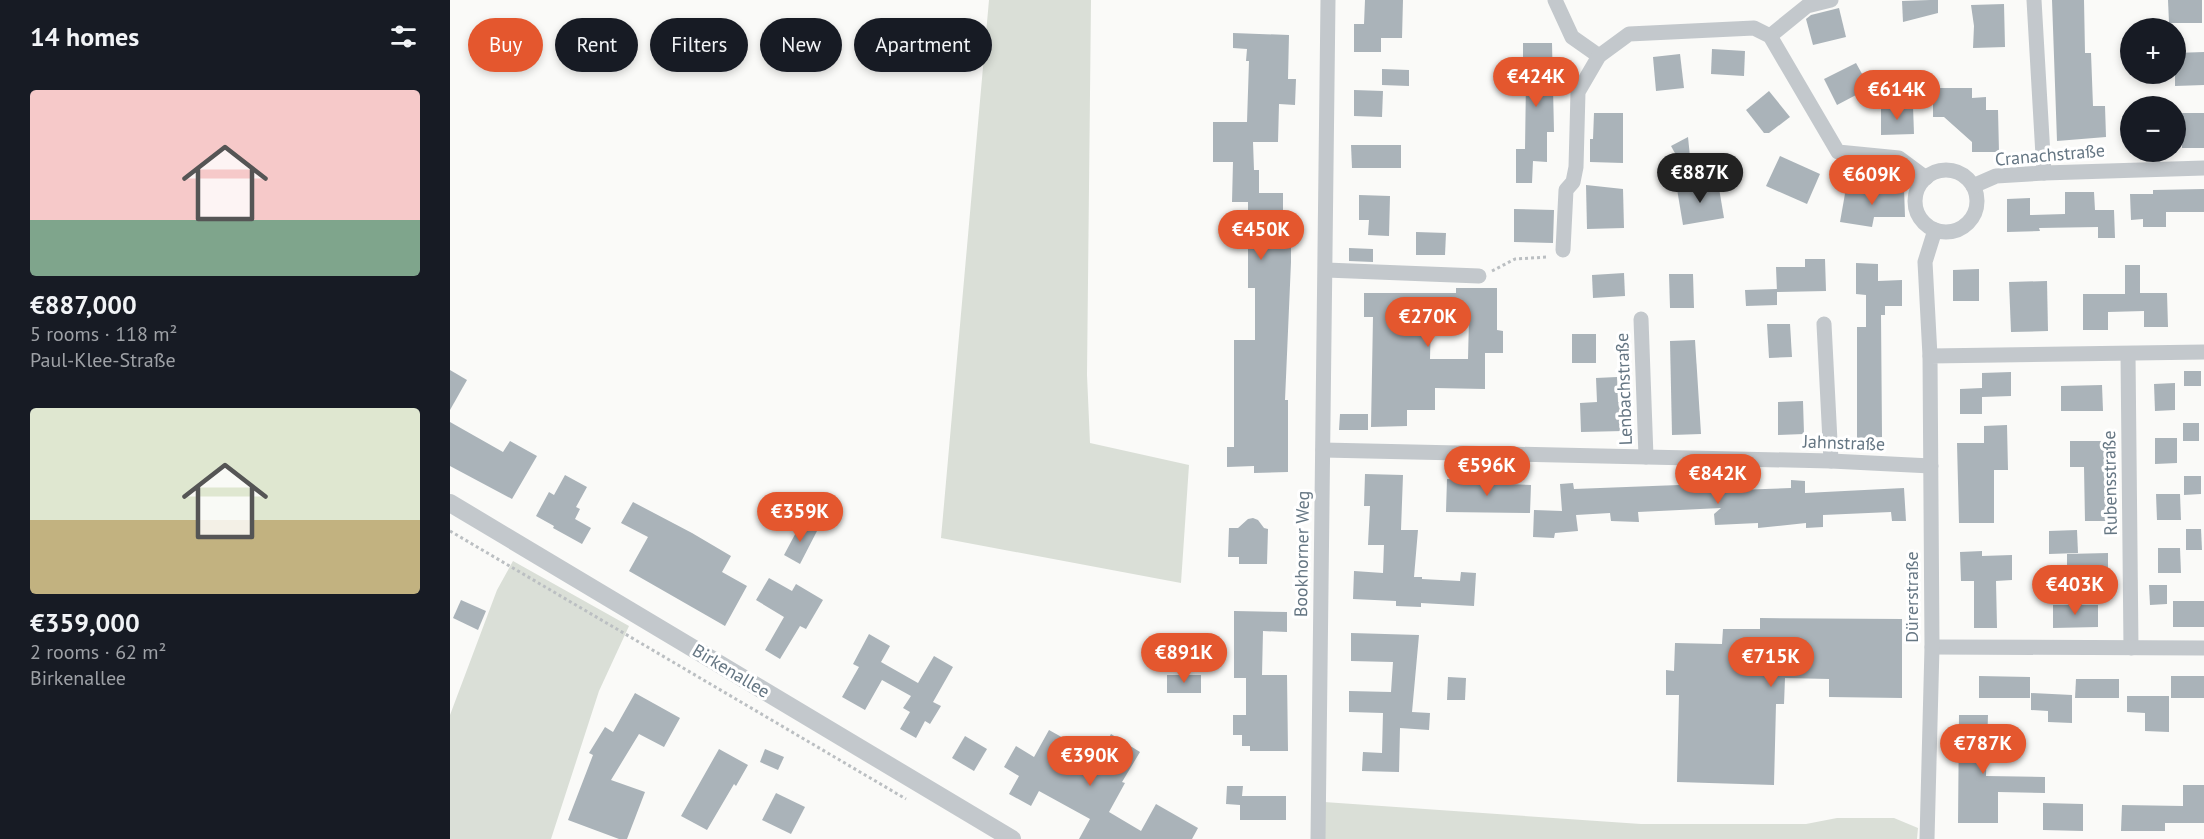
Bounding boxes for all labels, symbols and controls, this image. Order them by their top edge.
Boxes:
chip: Buy [468,18,543,72]
chip: Rent [555,18,638,72]
chip: Filters [650,18,748,72]
chip: New [760,18,842,72]
chip: Apartment [854,18,992,72]
map controls [2120,18,2186,162]
button: + [2120,18,2186,84]
text: 14 homes [30,20,139,53]
icon: filters [387,20,420,53]
pin: €424K [1494,57,1578,108]
text: €424K [1507,63,1565,89]
pin: €614K [1855,70,1939,121]
text: €614K [1868,76,1926,102]
button: − [2120,96,2186,162]
icon: home [171,129,279,237]
street label: Cranachstraße [1994,138,2106,171]
pin: €887K [1658,153,1742,204]
pin: €609K [1830,155,1914,206]
text: €887K [1671,159,1729,185]
text: €609K [1843,161,1901,187]
pin: €450K [1219,210,1303,261]
text: €450K [1232,216,1290,242]
text: €887,000 [30,288,137,321]
pin: €270K [1386,297,1470,348]
text: €270K [1399,303,1457,329]
text: 5 rooms · 118 m² [30,321,177,347]
street label: Lenbachstraße [1610,332,1637,446]
text: Paul-Klee-Straße [30,347,176,373]
street label: Jahnstraße [1801,430,1886,455]
street label: Rubensstraße [2097,430,2122,536]
pin: €596K [1445,446,1529,497]
icon: home [171,447,279,555]
text: €596K [1458,452,1516,478]
pin: €842K [1676,454,1760,505]
text: €842K [1689,460,1747,486]
street label: Bookhorner Weg [1289,491,1314,617]
pin: €359K [758,492,842,543]
text: €359K [771,498,829,524]
street label: Dürerstraße [1900,551,1923,643]
pin: €403K [2033,565,2117,616]
text: €403K [2046,571,2104,597]
text: €359,000 [30,606,140,639]
pin: €891K [1142,633,1226,684]
pin: €715K [1729,637,1813,688]
street label: Birkenallee [688,638,774,703]
text: 2 rooms · 62 m² [30,639,166,665]
text: €891K [1155,639,1213,665]
text: €715K [1742,643,1800,669]
text: Birkenallee [30,665,126,691]
pin: €787K [1941,724,2025,775]
text: €787K [1954,730,2012,756]
pin: €390K [1048,736,1132,787]
text: €390K [1061,742,1119,768]

